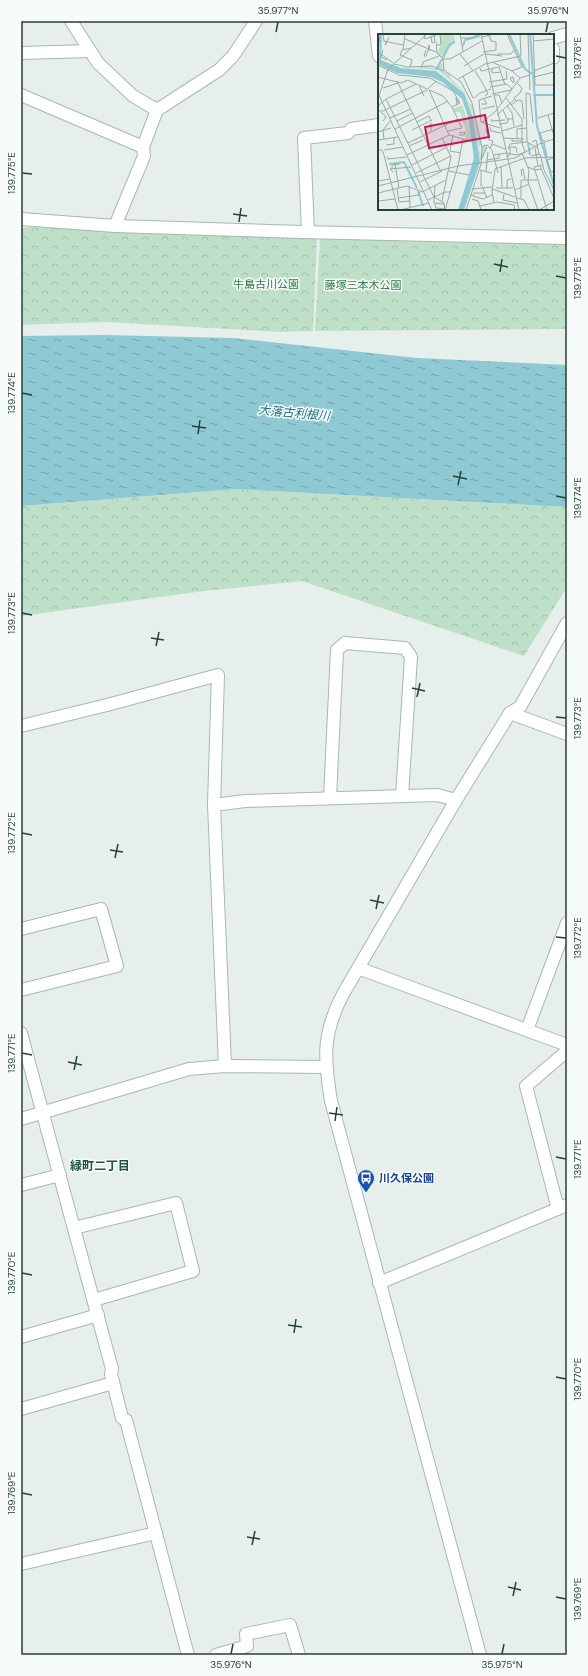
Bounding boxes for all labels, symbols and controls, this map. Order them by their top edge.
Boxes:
text: 35.977°N [258,4,298,17]
text: 35.976°N [527,4,569,17]
inset map [378,34,554,210]
text: 139.776°E [571,37,584,79]
text: 139.775°E [5,152,18,194]
text: 139.775°E [571,257,584,299]
park label: 牛島古川公園 [233,277,299,291]
park label: 藤塚三本木公園 [325,278,402,292]
text: 139.774°E [5,372,18,414]
water label: 大落古利根川 [257,402,333,424]
text: 139.774°E [571,477,584,519]
text: 139.773°E [5,592,18,634]
text: 139.773°E [571,697,584,739]
text: 139.772°E [5,812,18,854]
text: 139.772°E [571,917,584,959]
text: 139.771°E [5,1033,18,1073]
text: 139.771°E [571,1139,584,1179]
district label: 緑町二丁目 [70,1158,130,1174]
bus stop icon: 川久保公園 [356,1168,376,1193]
place label: 川久保公園 [379,1171,434,1185]
text: 139.770°E [5,1251,18,1294]
text: 139.770°E [571,1357,584,1400]
text: 139.769°E [5,1471,18,1514]
text: 139.769°E [571,1577,584,1620]
text: 35.976°N [210,1658,252,1671]
text: 35.975°N [481,1658,523,1671]

